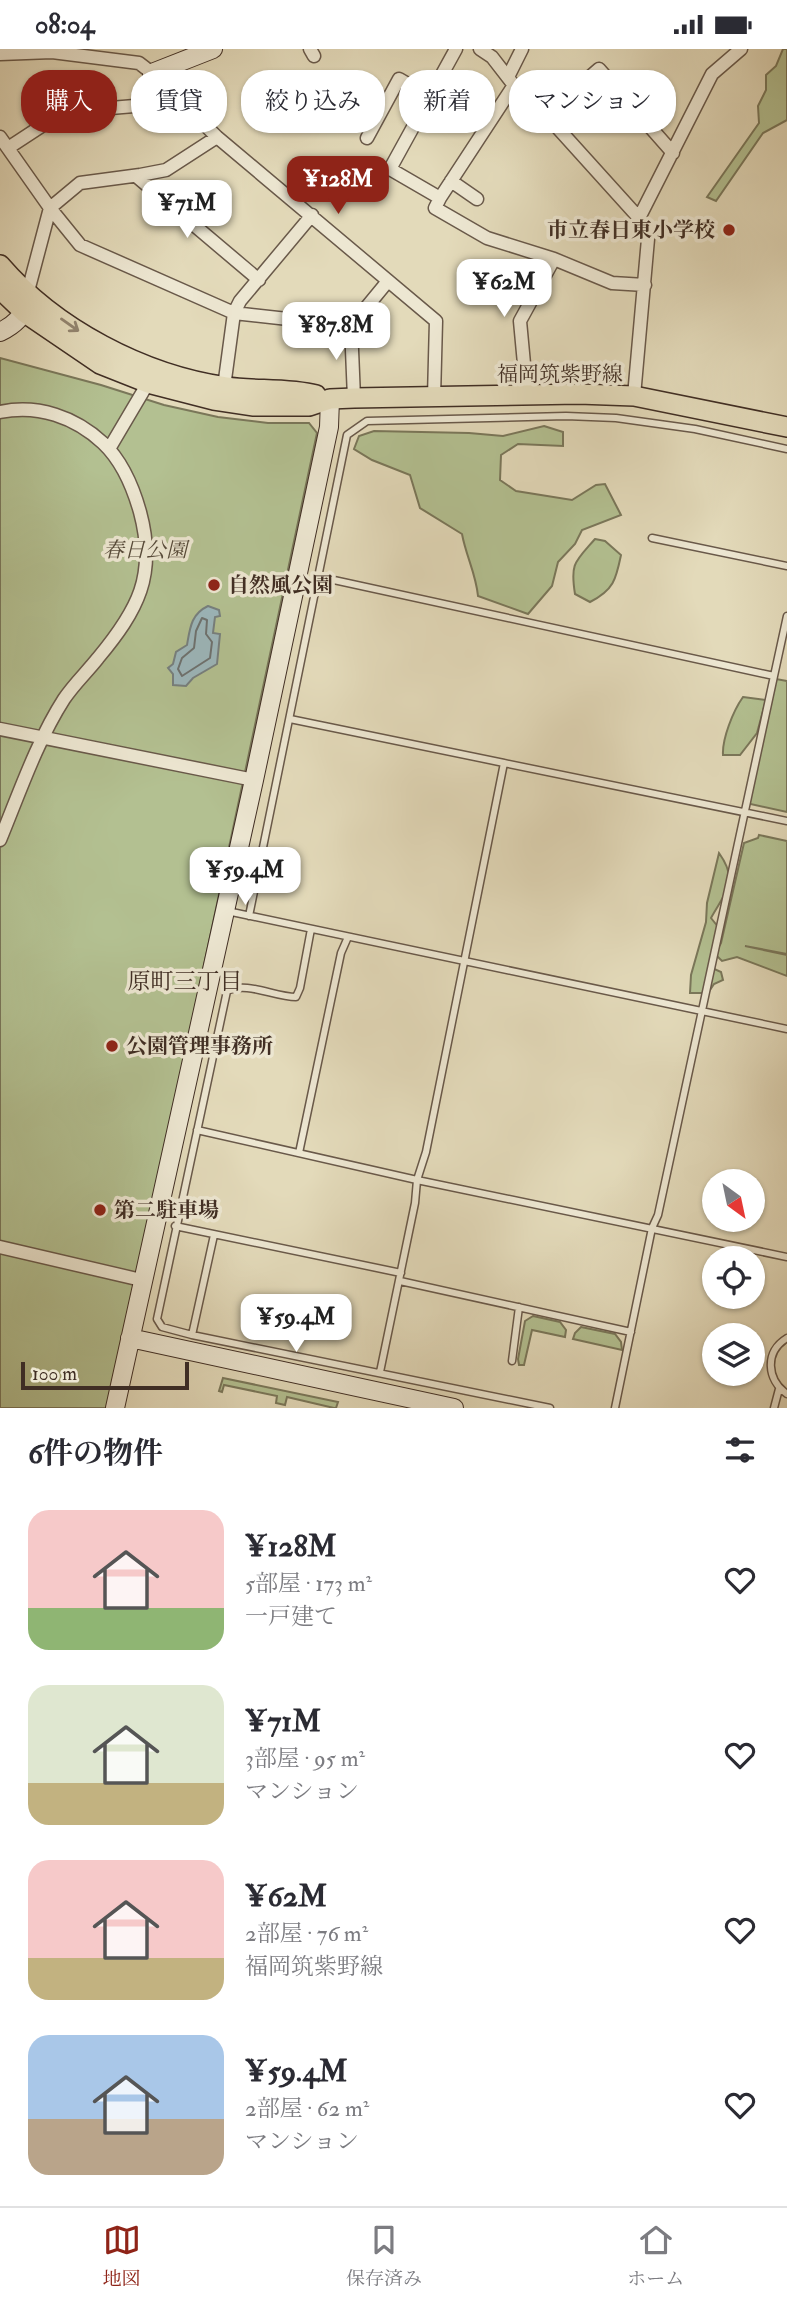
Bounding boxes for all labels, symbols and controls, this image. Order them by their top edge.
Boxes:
text: 08:04 [35,9,94,41]
chip: 購入 [21,70,117,133]
chip: 賃貸 [131,70,227,133]
chip: 絞り込み [241,70,385,133]
chip: 新着 [399,70,495,133]
chip: マンション [509,70,676,133]
pin: ¥128M [289,157,387,216]
text: ¥128M [303,164,373,193]
pin: ¥71M [146,181,228,240]
text: ¥71M [158,188,216,217]
place label: 市立春日東小学校 [547,217,715,244]
marker: 市立春日東小学校 [721,222,737,238]
pin: ¥62M [463,259,545,319]
text: ¥62M [473,267,535,296]
pin: ¥87.8M [279,303,393,362]
text: ¥87.8M [298,310,374,339]
one-way arrow [60,318,79,332]
street label: 福岡筑紫野線 [497,361,623,388]
park label: 春日公園 [103,537,190,564]
place label: 自然風公園 [228,572,333,599]
marker: 自然風公園 [206,577,222,593]
pin: ¥59.4M [188,847,302,907]
text: ¥59.4M [206,855,284,884]
district label: 原町三丁目 [128,967,243,996]
place label: 公園管理事務所 [126,1033,273,1060]
marker: 公園管理事務所 [104,1038,120,1054]
north arrow [702,1169,765,1232]
map controls [702,1169,765,1386]
place label: 第二駐車場 [114,1197,219,1224]
marker: 第二駐車場 [92,1202,108,1218]
button: locate [702,1246,765,1309]
pin: ¥59.4M [239,1295,353,1354]
text: ¥59.4M [257,1302,335,1331]
button: layers [702,1323,765,1386]
scale bar [21,1359,189,1391]
text: 100 m [32,1362,77,1386]
icon: filters [721,1431,759,1469]
text: 6件の物件 [28,1435,163,1472]
text: ¥128M [245,1528,337,1565]
icon: home [84,1538,168,1622]
icon: heart [721,1561,759,1599]
text: 5部屋 · 173 m² [245,1569,372,1598]
text: 一戸建て [245,1602,337,1631]
text: ¥71M [245,1703,321,1740]
icon: home [84,1713,168,1797]
icon: heart [721,1736,759,1774]
text: 3部屋 · 95 m² [245,1744,365,1773]
text: マンション [245,1777,359,1806]
text: ¥62M [245,1878,327,1915]
icon: home [84,1888,168,1972]
icon: heart [721,1911,759,1949]
text: 2部屋 · 76 m² [245,1919,368,1948]
text: 福岡筑紫野線 [245,1952,383,1981]
text: ¥59.4M [245,2053,348,2090]
icon: home [84,2063,168,2147]
icon: heart [721,2086,759,2124]
text: 2部屋 · 62 m² [245,2094,369,2123]
text: マンション [245,2127,359,2156]
tab: 地図 [103,2221,141,2291]
tab: 保存済み [346,2221,422,2291]
tab: ホーム [627,2221,684,2291]

